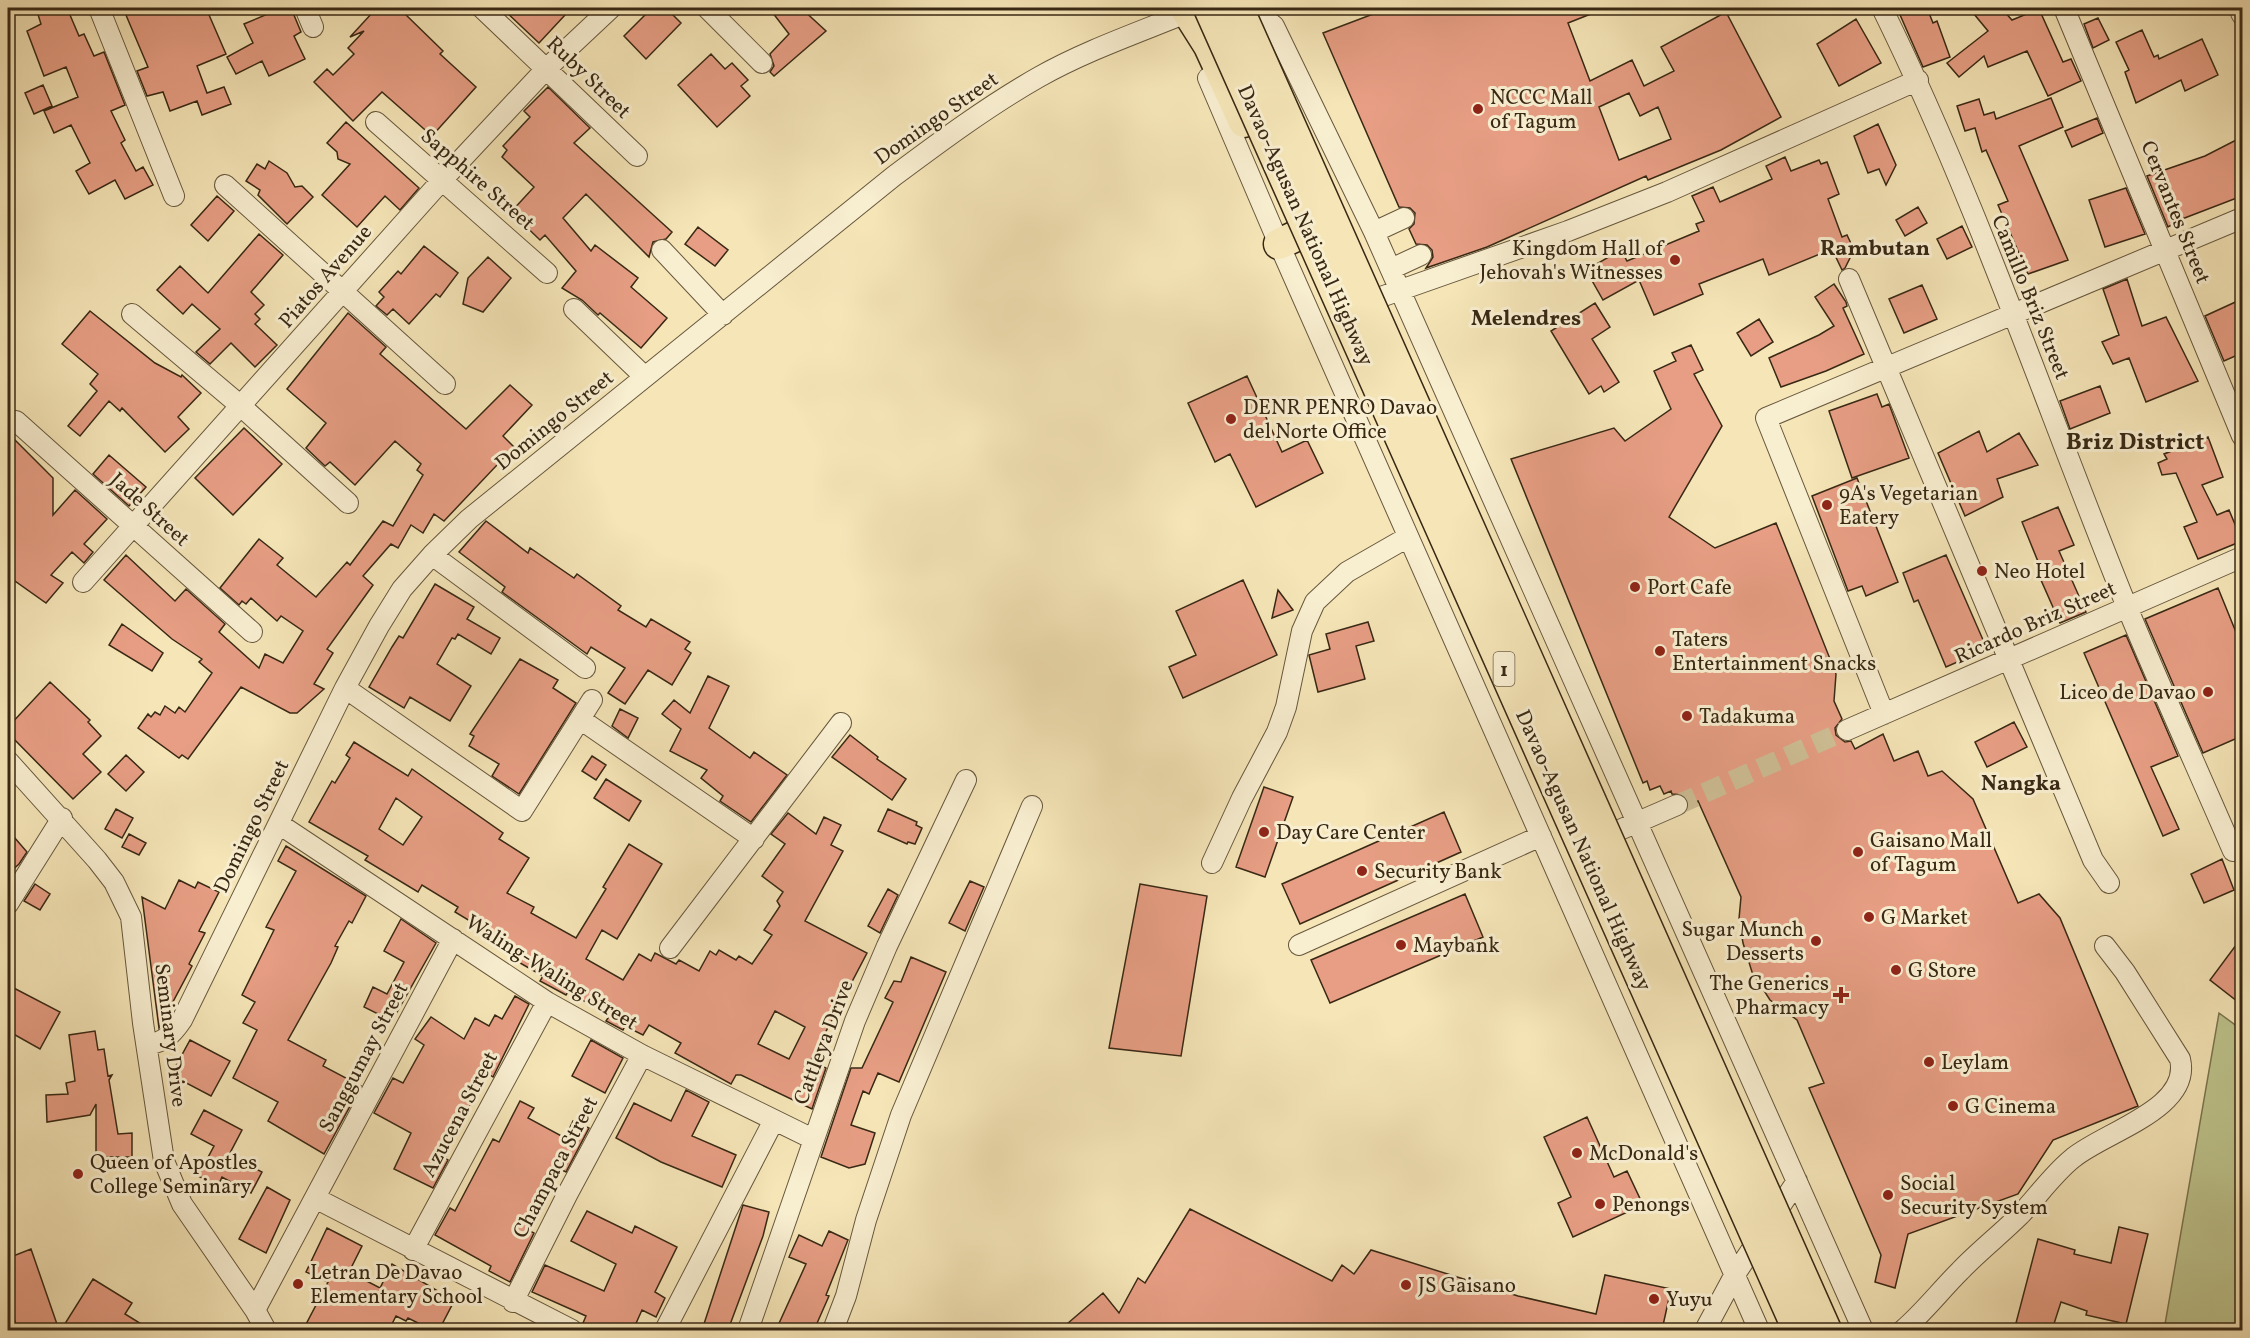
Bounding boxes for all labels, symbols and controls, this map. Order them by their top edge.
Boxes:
street label: Ruby Street [539,30,637,126]
street label: Domingo Street [869,66,1005,173]
street label: Davao-Agusan National Highway [1229,80,1380,371]
place label: NCCC Mall of Tagum [1490,84,1593,137]
marker: NCCC Mall of Tagum [1471,102,1485,116]
street label: Sapphire Street [414,122,540,238]
street label: Cervantes Street [2133,137,2217,288]
street label: Camillo Briz Street [1983,211,2076,384]
street label: Piatos Avenue [273,219,379,335]
district label: Rambutan [1820,234,1930,265]
place label: Kingdom Hall of Jehovah's Witnesses [1479,235,1665,288]
marker: Kingdom Hall of Jehovah's Witnesses [1668,253,1682,267]
district label: Melendres [1471,304,1581,335]
street label: Domingo Street [489,364,620,478]
place label: DENR PENRO Davao del Norte Office [1243,394,1437,447]
marker: DENR PENRO Davao del Norte Office [1224,412,1238,426]
district label: Briz District [2066,426,2204,460]
street label: Jade Street [103,466,195,554]
place label: 9A's Vegetarian Eatery [1839,480,1978,533]
marker: 9A's Vegetarian Eatery [1820,498,1834,512]
place label: Neo Hotel [1994,558,2085,587]
marker: Neo Hotel [1975,564,1989,578]
place label: Port Cafe [1647,574,1732,603]
street label: Ricardo Briz Street [1950,575,2121,672]
marker: Port Cafe [1628,580,1642,594]
place label: Taters Entertainment Snacks [1672,626,1876,679]
marker: Taters Entertainment Snacks [1653,644,1667,658]
road number: 1 [1494,652,1514,686]
place label: Liceo de Davao [2059,679,2196,708]
marker: Liceo de Davao [2201,685,2215,699]
place label: Tadakuma [1699,703,1795,732]
street label: Davao-Agusan National Highway [1507,705,1658,996]
marker: Tadakuma [1680,709,1694,723]
street label: Domingo Street [208,755,297,898]
district label: Nangka [1981,769,2061,800]
place label: Day Care Center [1276,819,1426,848]
marker: Day Care Center [1257,825,1271,839]
place label: Gaisano Mall of Tagum [1870,827,1992,880]
marker: Gaisano Mall of Tagum [1851,845,1865,859]
place label: Security Bank [1374,858,1502,887]
marker: Security Bank [1355,864,1369,878]
place label: G Market [1881,904,1968,933]
street label: Waling-Waling Street [459,908,643,1038]
marker: G Market [1862,910,1876,924]
place label: Sugar Munch Desserts [1681,916,1804,969]
place label: Maybank [1413,932,1500,961]
marker: Sugar Munch Desserts [1809,934,1823,948]
marker: Maybank [1394,938,1408,952]
place label: G Store [1908,957,1976,986]
street label: Seminary Drive [146,962,193,1109]
marker: G Store [1889,963,1903,977]
place label: The Generics Pharmacy [1709,970,1830,1023]
street label: Cattleya Drive [787,976,862,1109]
street label: Sanggumay Street [312,977,416,1138]
marker: The Generics Pharmacy [1834,988,1848,1002]
street label: Azucena Street [415,1047,506,1183]
place label: Leylam [1941,1049,2009,1078]
marker: Leylam [1922,1055,1936,1069]
street label: Champaca Street [507,1092,606,1244]
place label: G Cinema [1965,1093,2056,1122]
marker: G Cinema [1946,1099,1960,1113]
place label: McDonald's [1589,1140,1698,1169]
marker: McDonald's [1570,1146,1584,1160]
place label: Queen of Apostles College Seminary [90,1149,257,1202]
marker: Queen of Apostles College Seminary [71,1167,85,1181]
place label: Social Security System [1900,1170,2048,1223]
marker: Social Security System [1881,1188,1895,1202]
place label: Penongs [1612,1191,1690,1220]
marker: Penongs [1593,1197,1607,1211]
place label: Letran De Davao Elementary School [310,1259,483,1312]
place label: JS Gaisano [1418,1272,1516,1301]
marker: Letran De Davao Elementary School [291,1277,305,1291]
marker: JS Gaisano [1399,1278,1413,1292]
place label: Yuyu [1666,1286,1713,1315]
marker: Yuyu [1647,1292,1661,1306]

